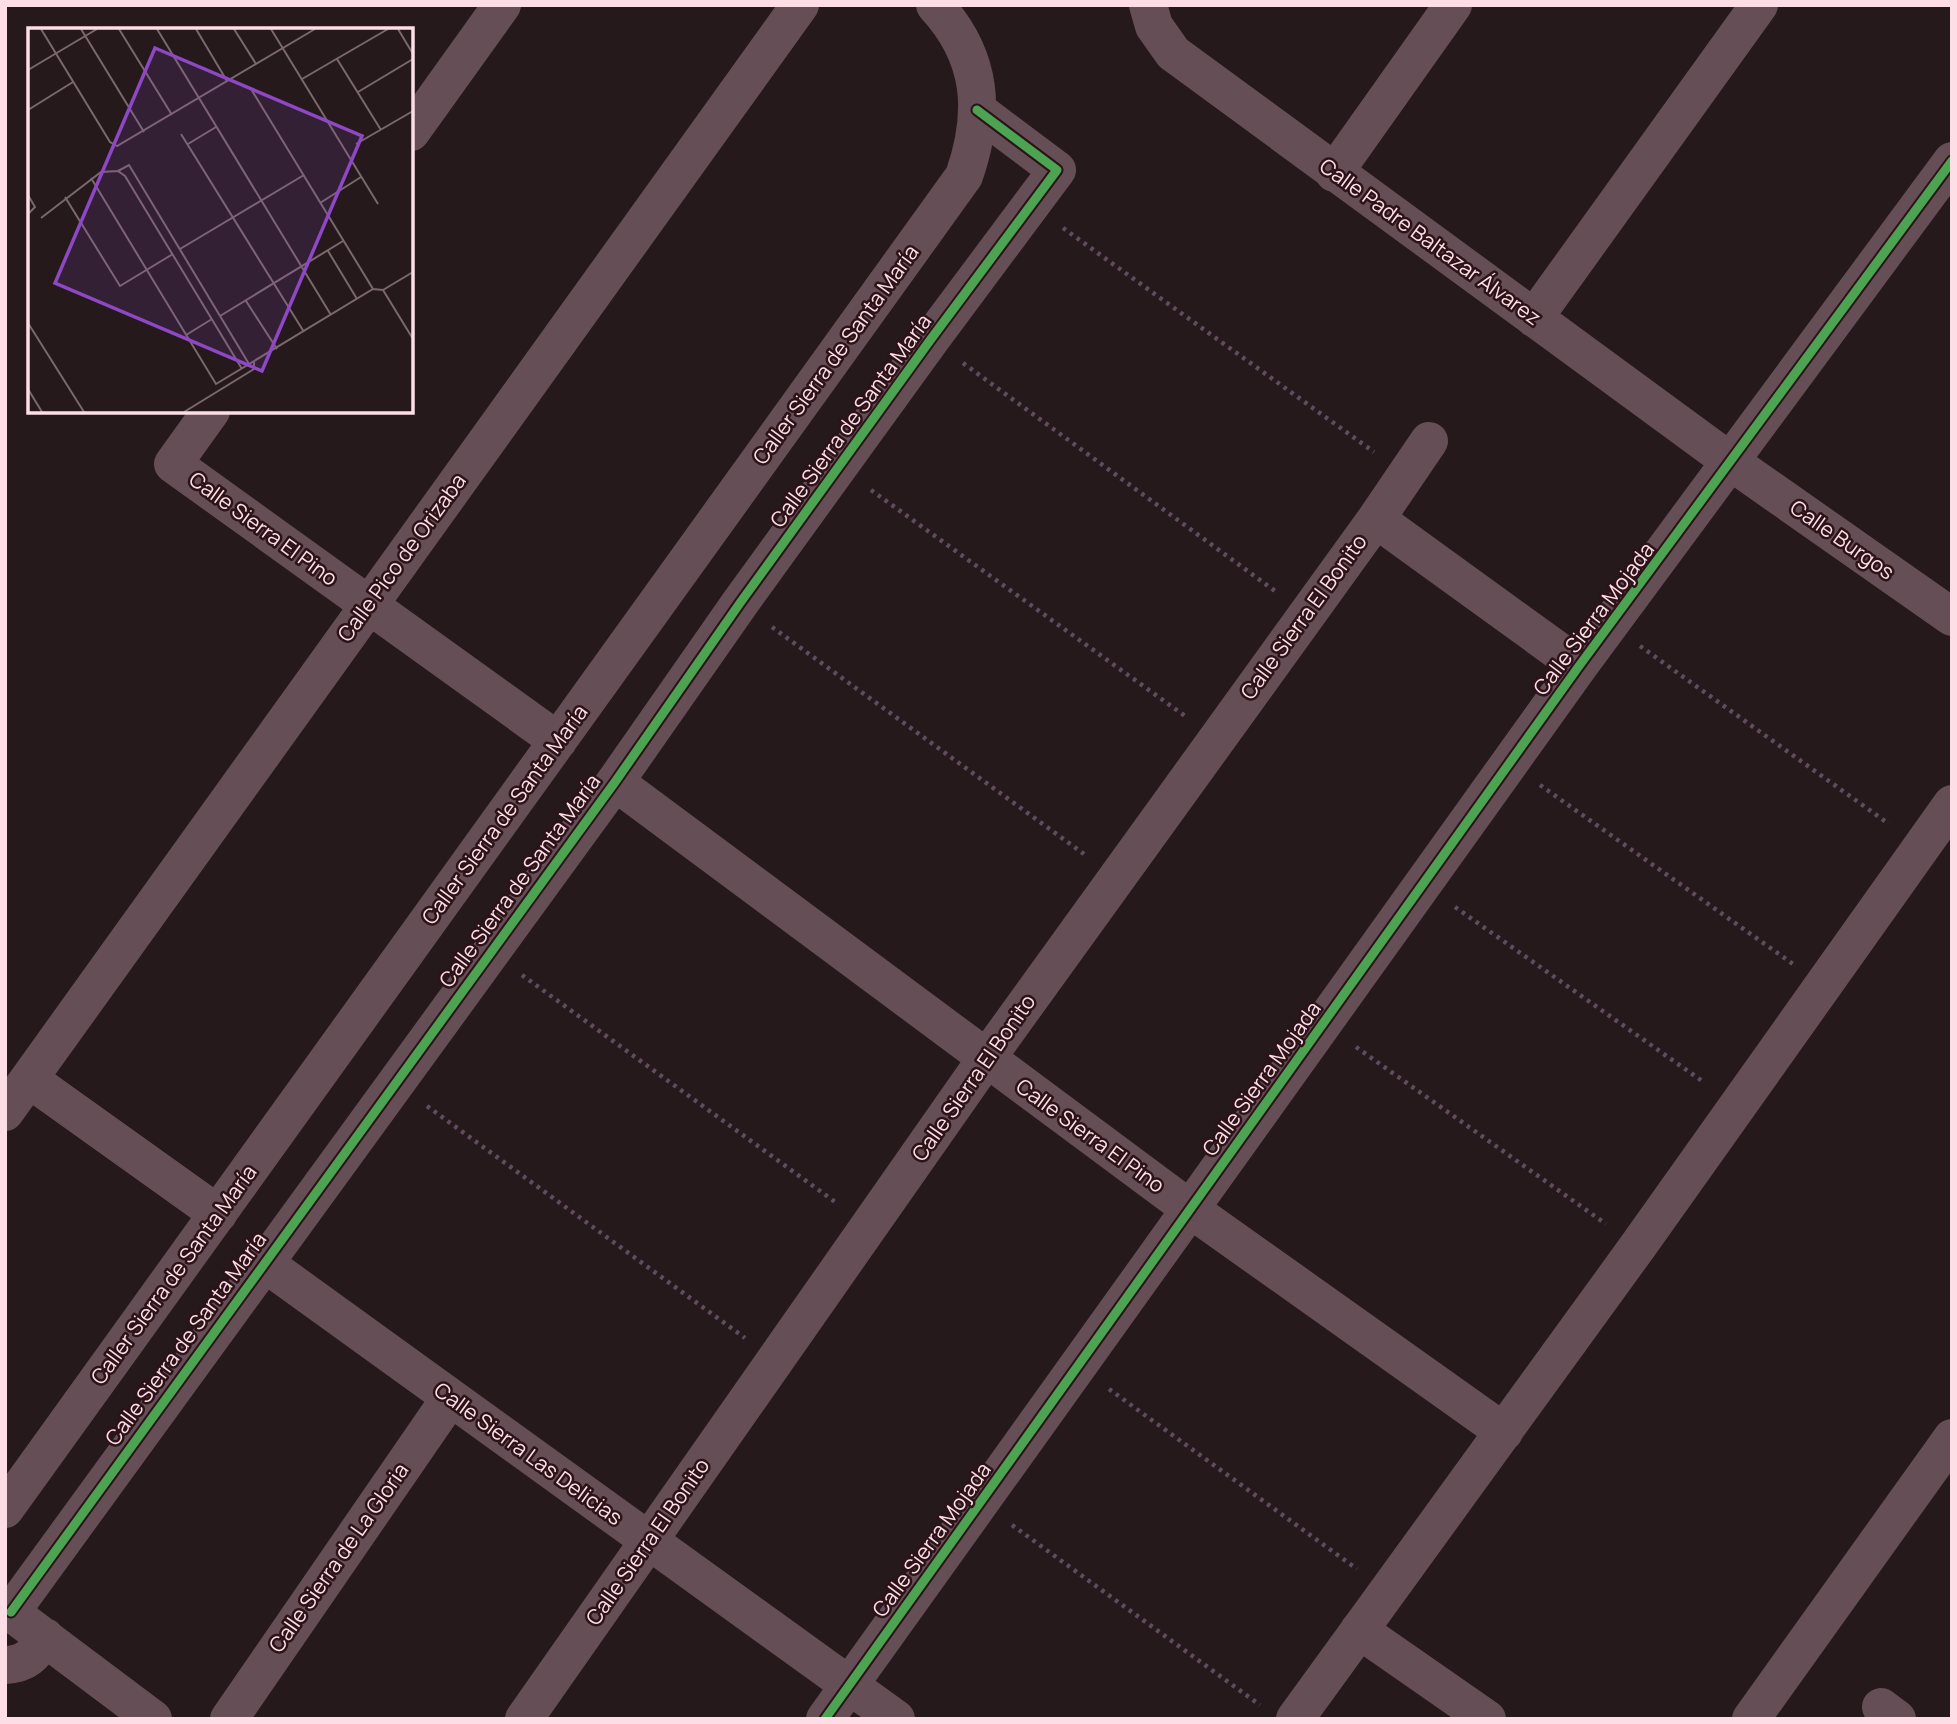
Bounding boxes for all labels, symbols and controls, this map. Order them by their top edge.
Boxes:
inset map [28,28,413,413]
street label: Calle Padre Baltazar Álvarez [1314,151,1547,331]
street label: Caller Sierra de Santa María [746,239,924,470]
street label: Calle Sierra de Santa María [763,308,937,533]
street label: Calle Sierra El Pino [184,465,343,592]
street label: Calle Pico de Orizaba [331,468,472,647]
street label: Calle Burgos [1785,493,1900,585]
street label: Calle Sierra El Bonito [1234,528,1373,705]
street label: Calle Sierra Mojada [1526,536,1660,701]
street label: Caller Sierra de Santa María [415,699,593,930]
street label: Calle Sierra de Santa María [432,768,606,993]
street label: Calle Sierra El Bonito [905,988,1041,1166]
street label: Calle Sierra Mojada [1196,995,1327,1161]
street label: Calle Sierra El Pino [1011,1072,1170,1199]
street label: Caller Sierra de Santa María [84,1159,262,1390]
street label: Calle Sierra de Santa María [98,1226,272,1451]
street label: Calle Sierra Las Delicias [429,1375,628,1531]
street label: Calle Sierra El Bonito [579,1452,715,1630]
street label: Calle Sierra Mojada [866,1456,997,1622]
street label: Calle Sierra de La Gloria [262,1457,414,1658]

